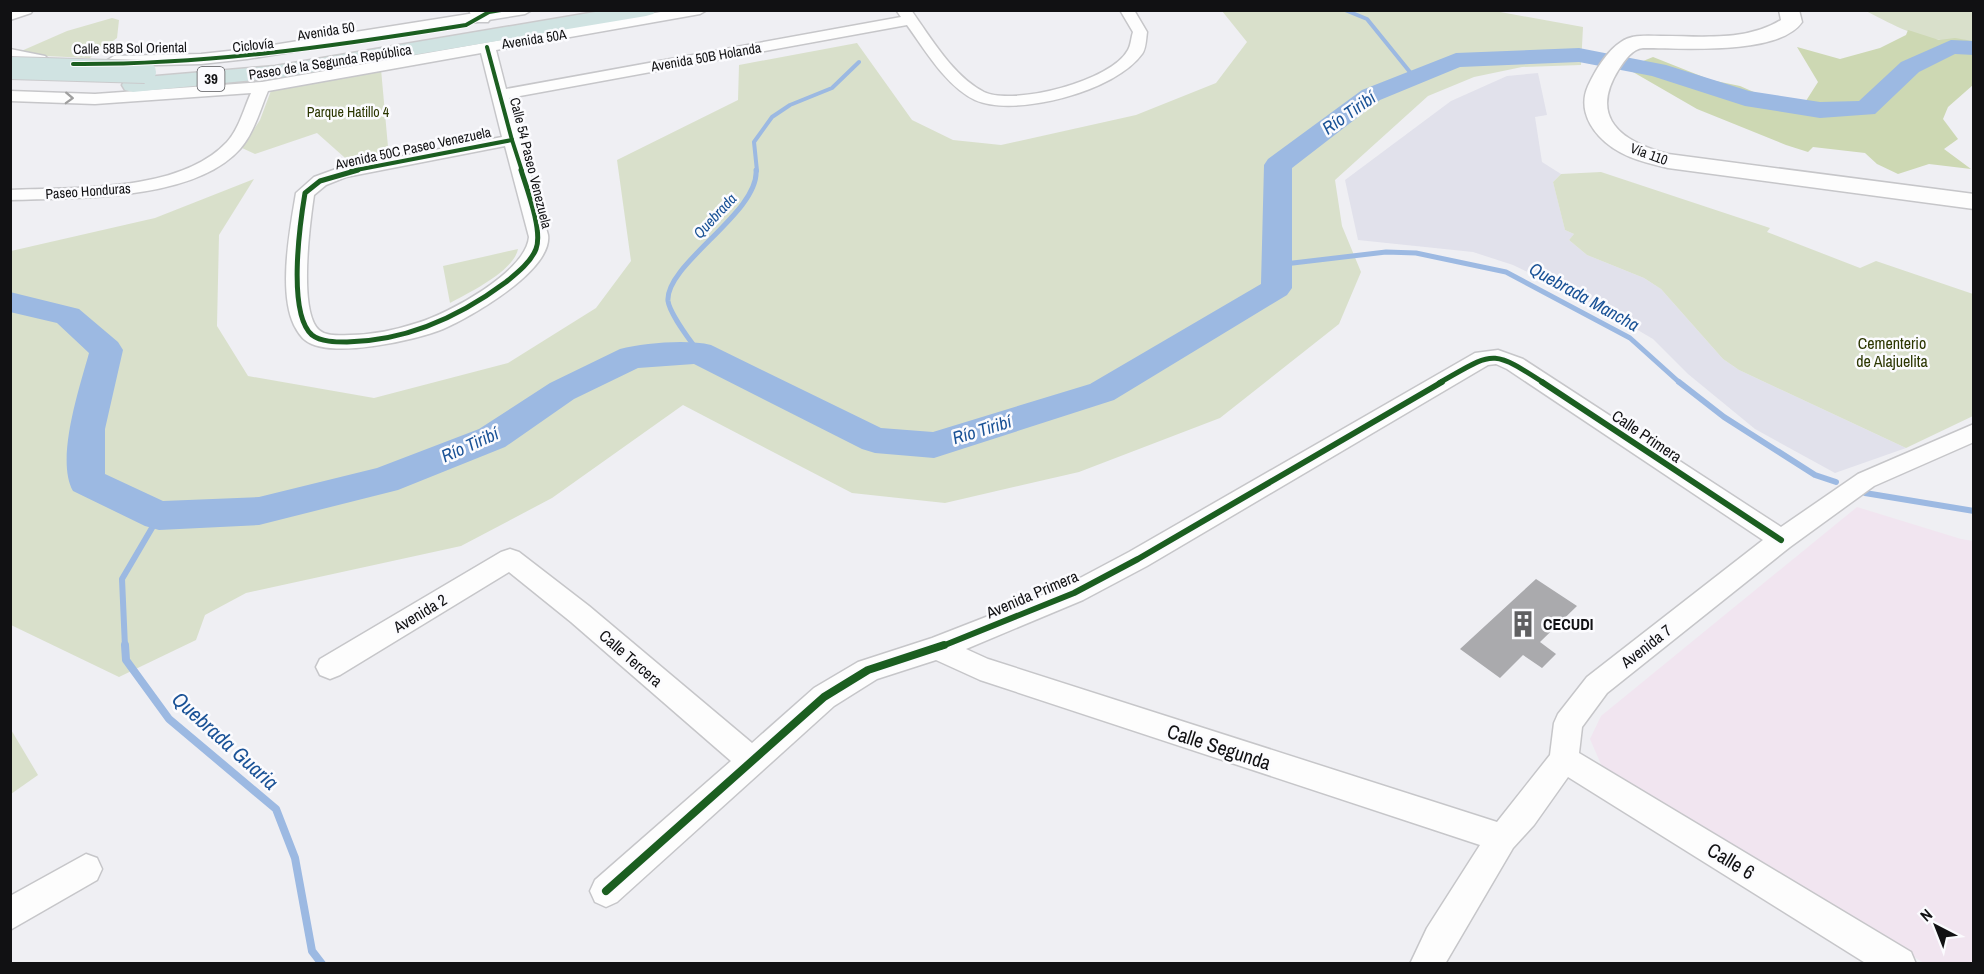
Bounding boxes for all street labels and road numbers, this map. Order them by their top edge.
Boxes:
street label: Avenida 50 [295,18,356,45]
street label: Avenida 50A [499,25,568,53]
street label: Ciclovía [231,34,275,56]
street label: Calle 58B Sol Oriental [73,38,187,58]
street label: Avenida 50B Holanda [649,38,763,76]
street label: Paseo de la Segunda República [247,40,413,84]
road number: 39 [198,67,224,91]
street label: Calle 54 Paseo Venezuela [506,95,556,231]
street label: Avenida 50C Paseo Venezuela [333,123,493,174]
street label: Vía 110 [1628,139,1670,169]
street label: Paseo Honduras [45,179,132,203]
street label: Calle Primera [1608,404,1687,468]
street label: Avenida Primera [982,564,1082,624]
street label: Avenida 2 [388,588,451,638]
street label: Avenida 7 [1615,619,1676,673]
street label: Calle Tercera [595,624,668,692]
street label: Calle Segunda [1164,717,1274,776]
street label: Calle 6 [1702,836,1760,885]

